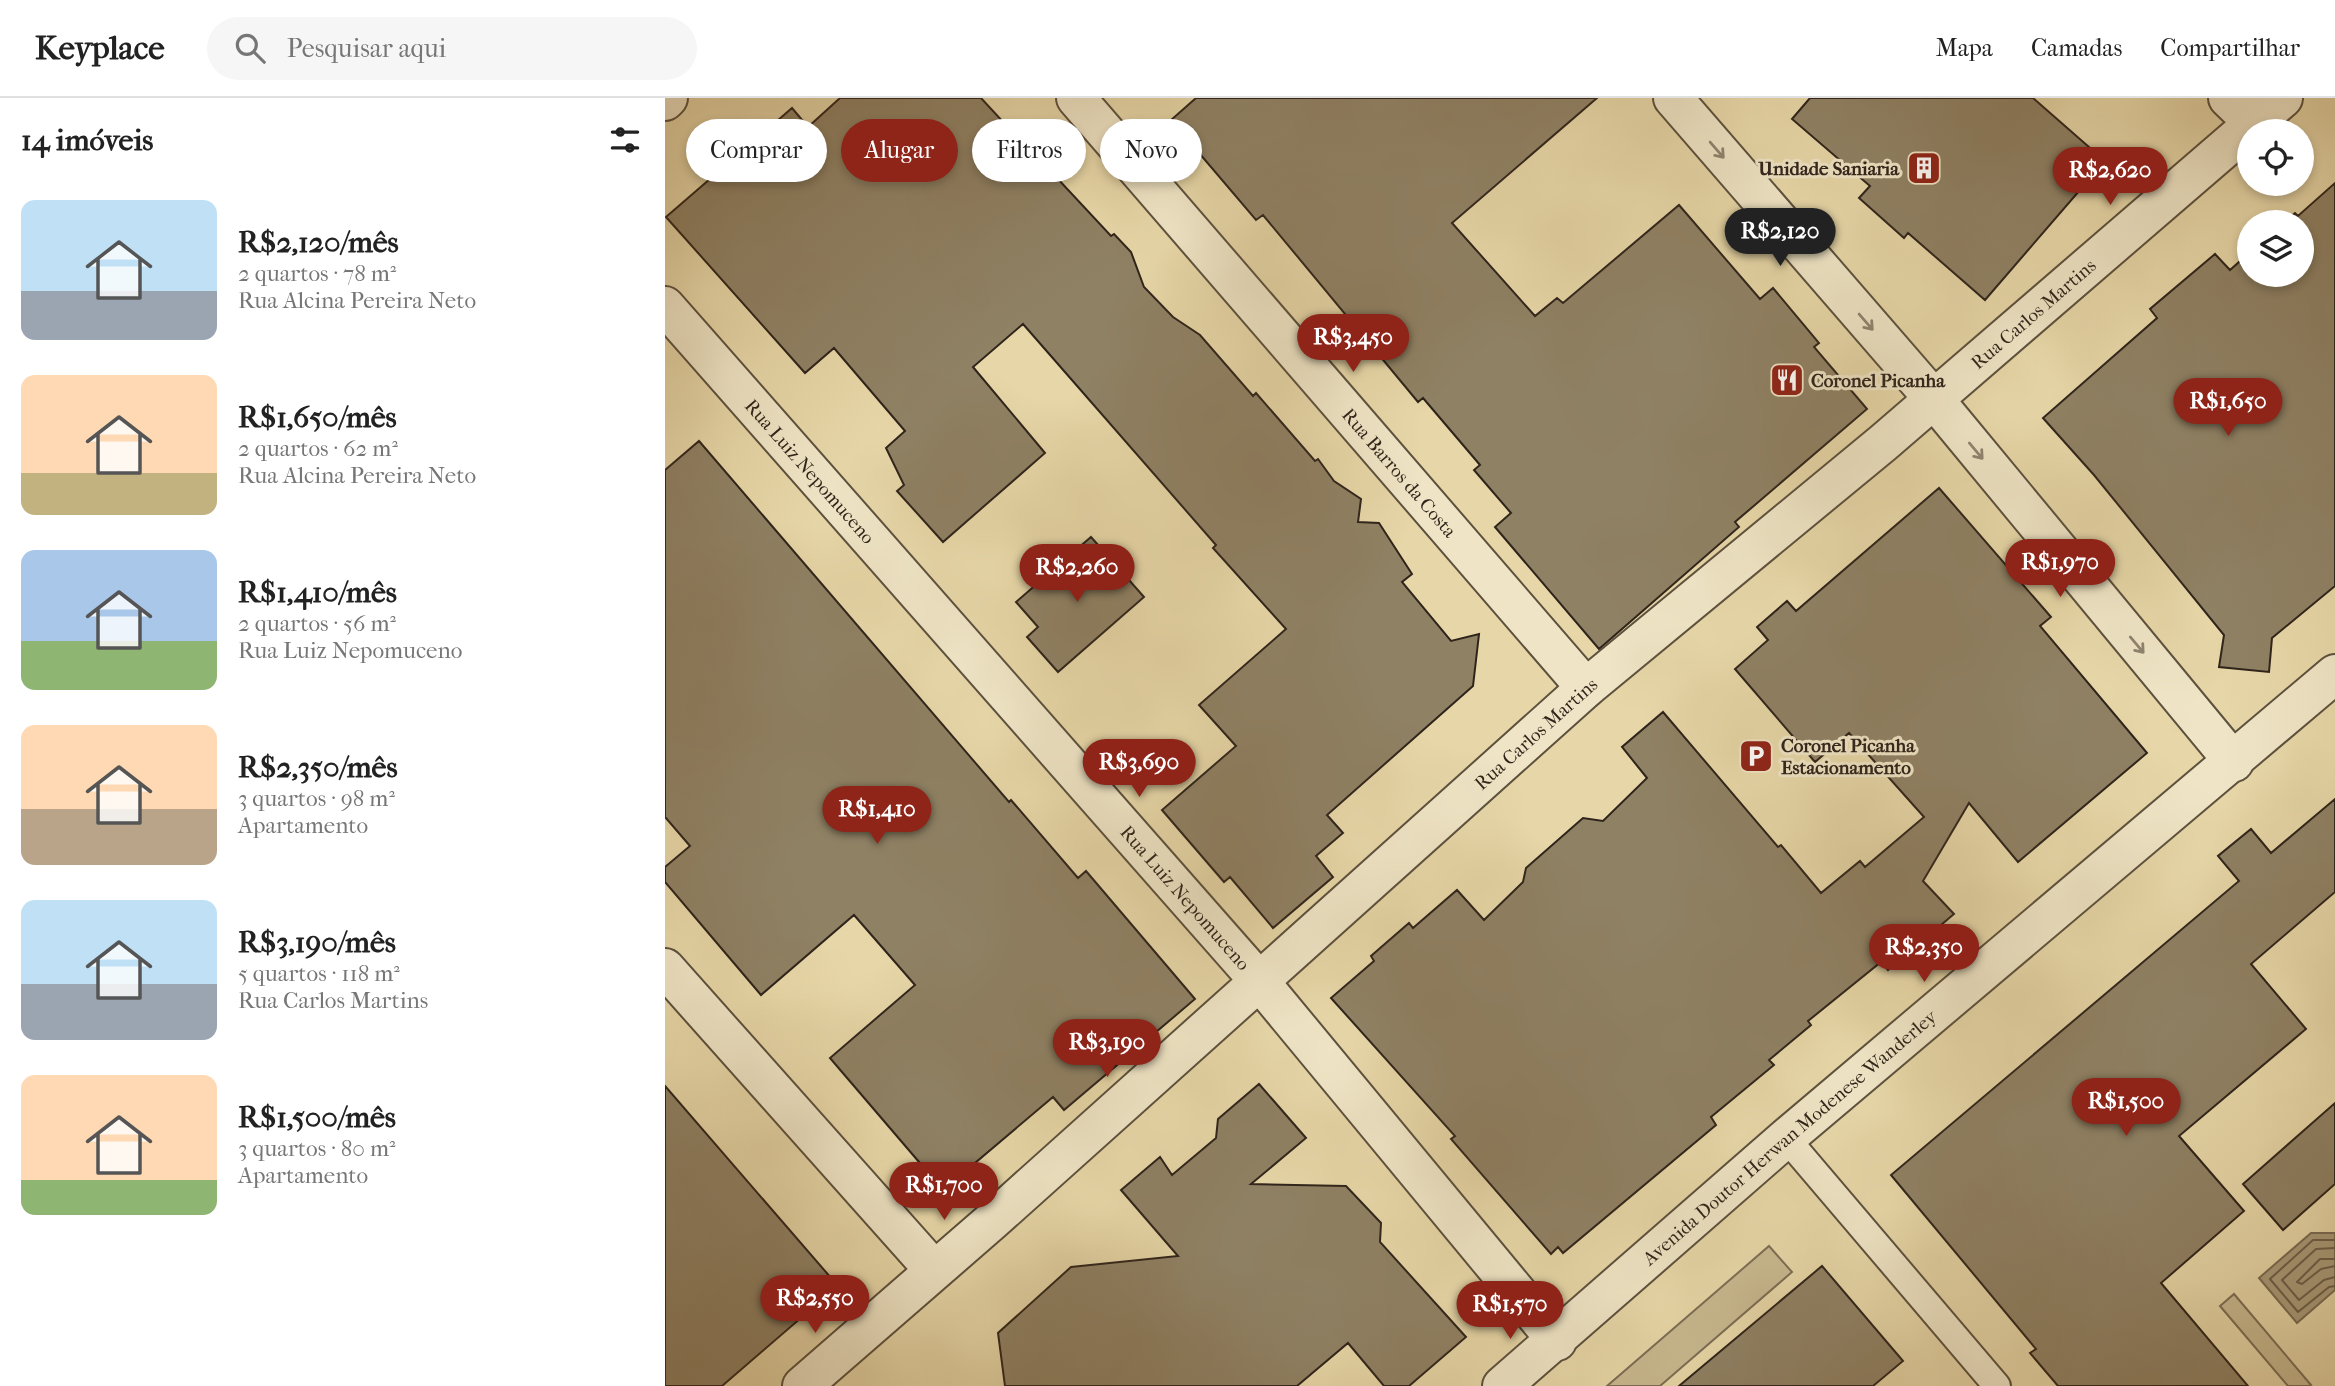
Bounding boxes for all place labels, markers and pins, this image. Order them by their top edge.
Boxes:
pin: R$2,620 [2045,148,2175,207]
building icon: Unidade Saniaria [1905,149,1943,187]
place label: Unidade Saniaria [1757,158,1900,180]
pin: R$2,120 [1715,208,1845,268]
pin: R$3,450 [1288,314,1418,374]
restaurant icon: Coronel Picanha [1768,361,1806,399]
place label: Coronel Picanha [1811,370,1946,392]
pin: R$1,650 [2163,378,2293,438]
pin: R$1,970 [1995,540,2125,599]
pin: R$2,260 [1012,545,1142,604]
place label: Coronel Picanha Estacionamento [1781,735,1916,779]
parking icon: Coronel Picanha Estacionamento [1737,737,1775,775]
pin: R$3,690 [1074,740,1204,799]
pin: R$1,410 [812,786,942,846]
pin: R$2,350 [1859,924,1989,984]
pin: R$3,190 [1042,1020,1172,1079]
pin: R$1,500 [2061,1079,2191,1138]
pin: R$1,700 [879,1162,1009,1222]
pin: R$2,550 [750,1276,880,1335]
pin: R$1,570 [1445,1282,1575,1341]

